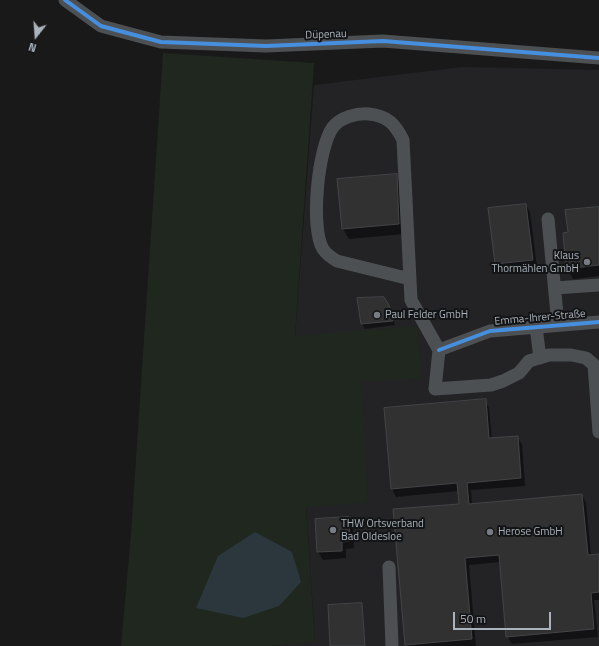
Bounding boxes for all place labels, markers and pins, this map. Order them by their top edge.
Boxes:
place label: Klaus Thormählen GmbH [492,249,579,275]
marker: Klaus Thormählen GmbH [582,257,592,267]
place label: Paul Felder GmbH [385,308,468,322]
marker: Paul Felder GmbH [372,310,382,320]
place label: THW Ortsverband Bad Oldesloe [341,517,424,543]
marker: THW Ortsverband Bad Oldesloe [328,525,338,535]
place label: Herose GmbH [498,525,563,539]
marker: Herose GmbH [485,527,495,537]

